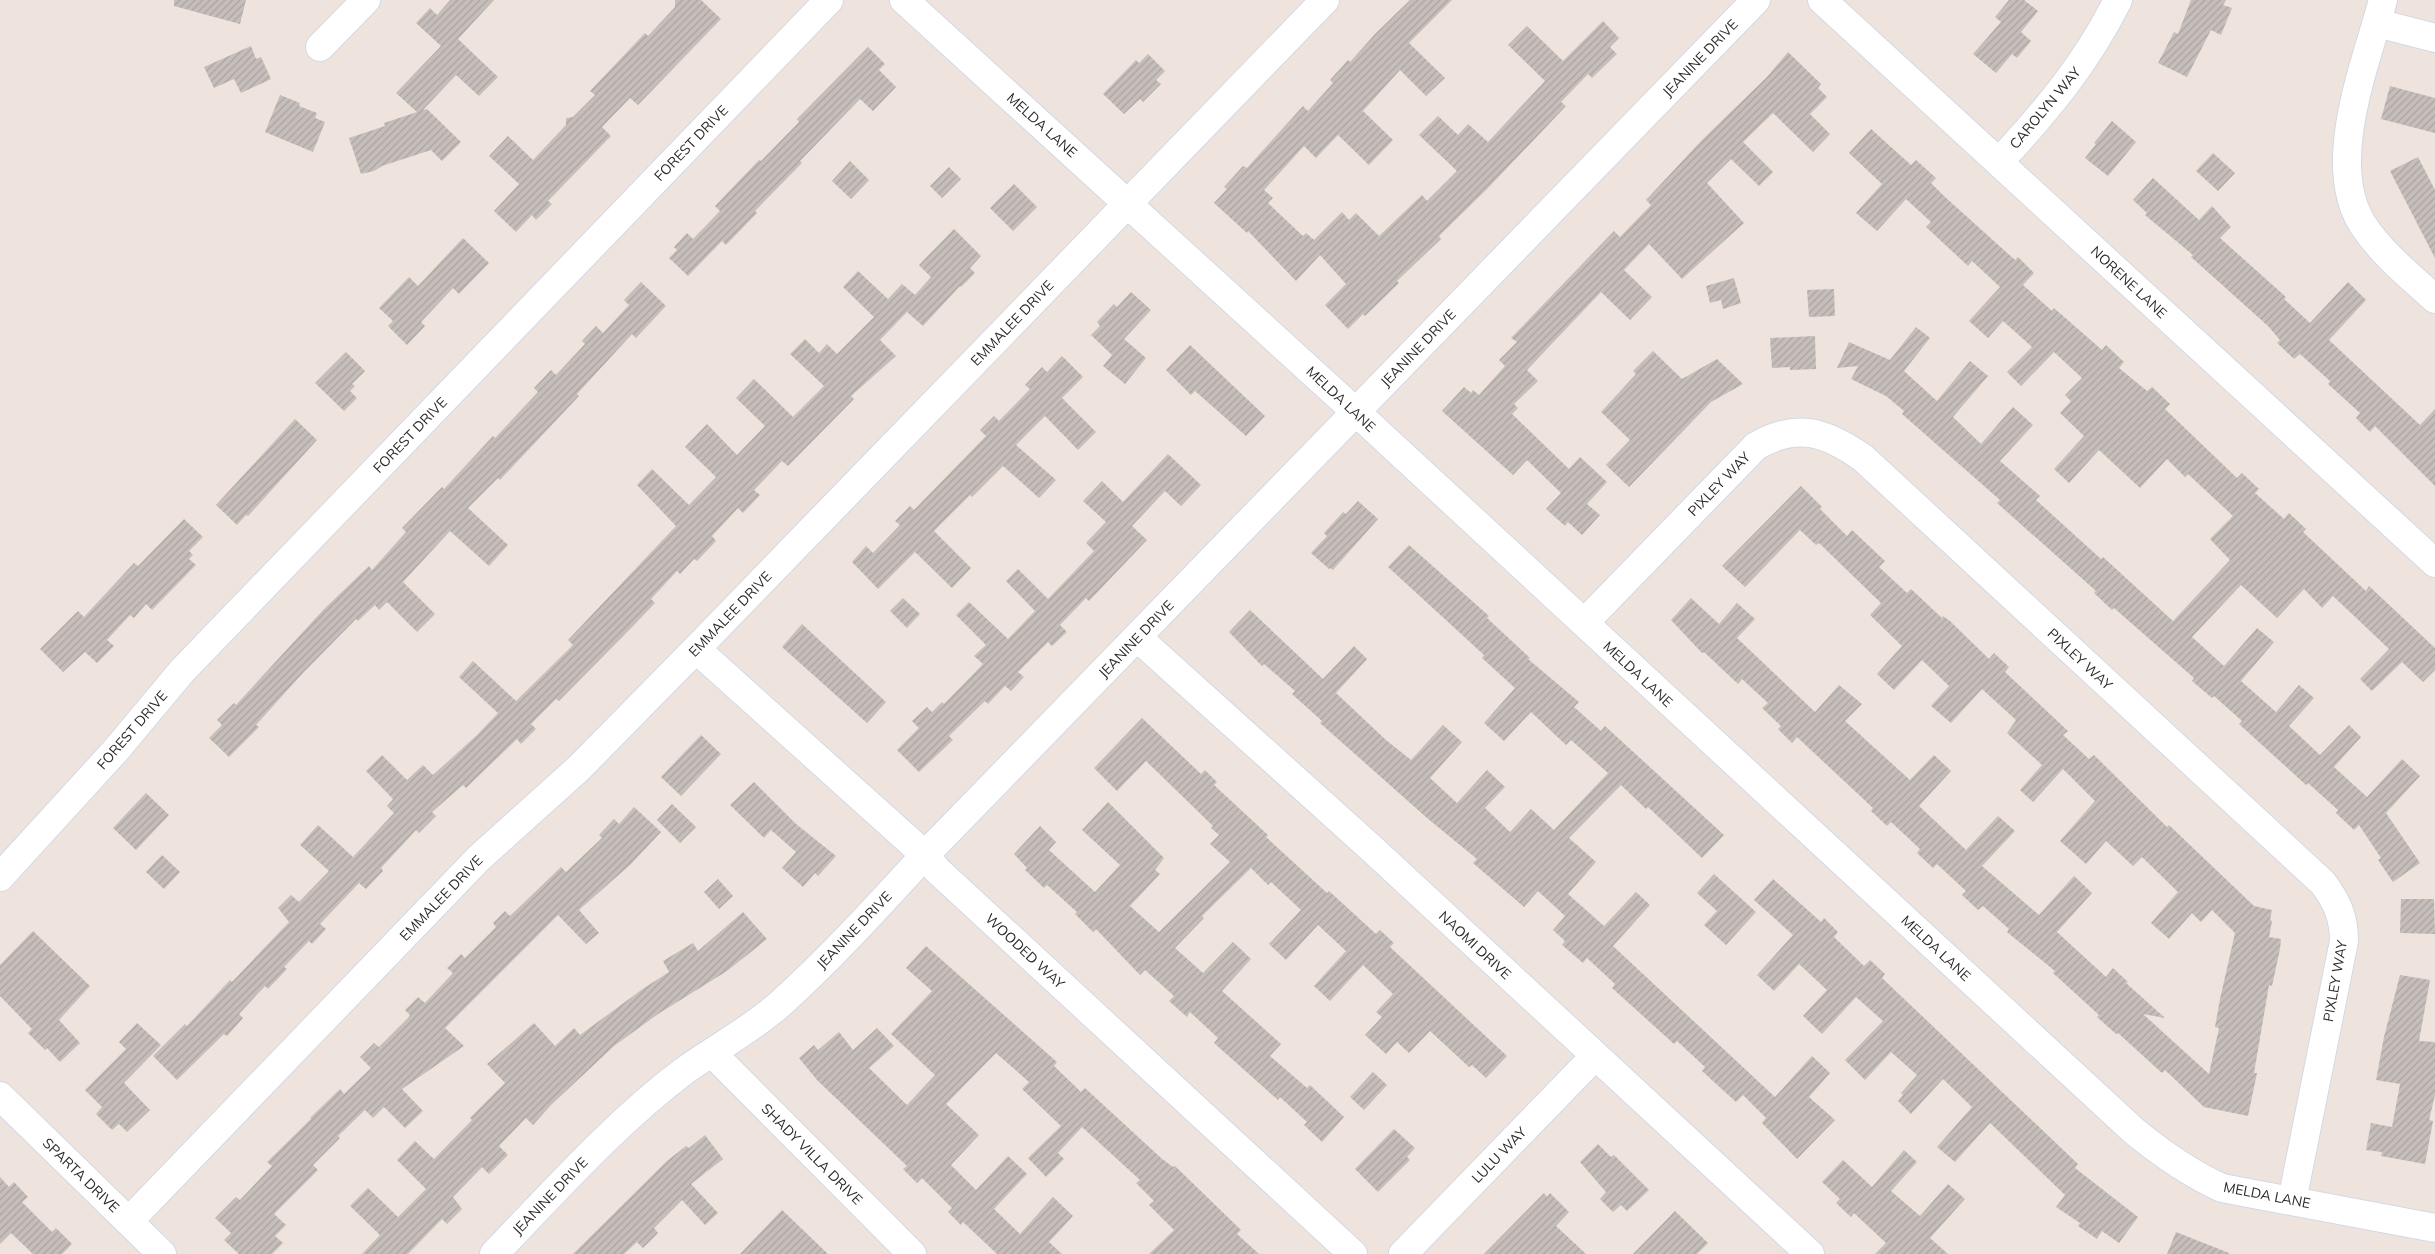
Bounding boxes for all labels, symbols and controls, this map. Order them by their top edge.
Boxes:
street label: JEANINE DRIVE [1658,15,1742,101]
street label: CAROLYN WAY [2005,63,2085,153]
street label: MELDA LANE [1003,89,1081,161]
street label: FOREST DRIVE [650,101,732,185]
street label: NORENE LANE [2087,242,2171,322]
street label: EMMALEE DRIVE [967,276,1057,370]
street label: JEANINE DRIVE [1376,305,1460,391]
street label: MELDA LANE [1303,362,1379,436]
street label: FOREST DRIVE [369,393,451,477]
street label: PIXLEY WAY [1684,448,1754,520]
street label: EMMALEE DRIVE [685,567,775,661]
street label: JEANINE DRIVE [1094,596,1178,682]
street label: PIXLEY WAY [2044,624,2117,694]
street label: MELDA LANE [1600,637,1676,711]
street label: FOREST DRIVE [93,687,171,773]
street label: EMMALEE DRIVE [396,851,486,945]
street label: JEANINE DRIVE [812,887,896,973]
street label: NAOMI DRIVE [1435,907,1515,983]
street label: WOODED WAY [981,909,1069,993]
street label: MELDA LANE [1898,911,1974,985]
street label: PIXLEY WAY [2319,938,2351,1023]
street label: SHADY VILLA DRIVE [758,1100,866,1208]
street label: LULU WAY [1468,1123,1531,1187]
street label: SPARTA DRIVE [39,1134,123,1216]
street label: JEANINE DRIVE [508,1153,592,1239]
street label: MELDA LANE [2222,1178,2312,1212]

